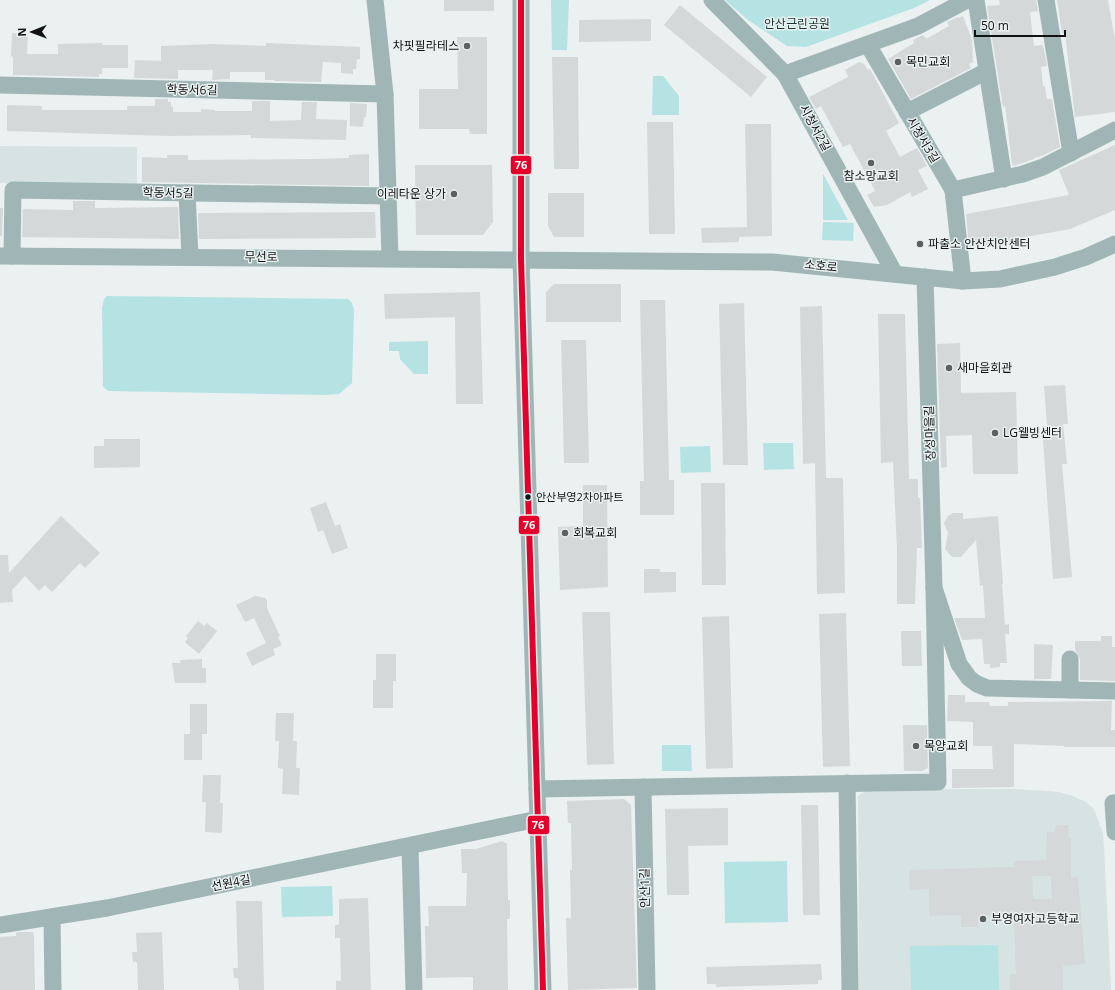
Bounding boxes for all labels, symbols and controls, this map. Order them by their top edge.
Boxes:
north arrow [12,12,52,52]
scale bar [975,12,1065,38]
park label: 안산근린공원 [764,15,830,32]
text: 50 m [981,17,1009,34]
text: N [14,28,29,37]
place label: 차핏필라테스 [393,37,459,54]
marker: 차핏필라테스 [462,41,472,51]
place label: 목민교회 [906,53,950,70]
marker: 목민교회 [893,57,903,67]
street label: 학동서6길 [166,81,218,98]
street label: 시청서2길 [796,101,835,154]
street label: 시청서3길 [903,113,944,166]
line badge: 76 [510,155,532,175]
text: 76 [515,157,527,172]
marker: 참소망교회 [866,158,876,168]
place label: 참소망교회 [843,167,899,184]
street label: 학동서5길 [142,184,194,201]
place label: 이레타운 상가 [377,185,446,202]
marker: 이레타운 상가 [449,189,459,199]
place label: 파출소 안산치안센터 [928,235,1030,252]
marker: 파출소 안산치안센터 [915,239,925,249]
street label: 무선로 [244,248,278,265]
street label: 소호로 [804,255,838,276]
place label: 새마을회관 [957,359,1012,376]
marker: 새마을회관 [944,363,954,373]
street label: 장성마을길 [920,405,939,461]
place label: LG웰빙센터 [1003,424,1062,441]
marker: LG웰빙센터 [990,428,1000,438]
place label: 안산부영2차아파트 [536,489,623,504]
marker: 안산부영2차아파트 [523,492,533,502]
line badge: 76 [518,515,540,535]
text: 76 [523,517,535,532]
place label: 회복교회 [573,524,617,541]
marker: 회복교회 [560,528,570,538]
place label: 목양교회 [924,737,968,754]
marker: 목양교회 [911,741,921,751]
line badge: 76 [527,815,550,835]
text: 76 [532,817,544,832]
street label: 안산1길 [636,868,653,908]
street label: 선원4길 [210,870,252,895]
place label: 부영여자고등학교 [991,910,1079,927]
marker: 부영여자고등학교 [978,914,988,924]

